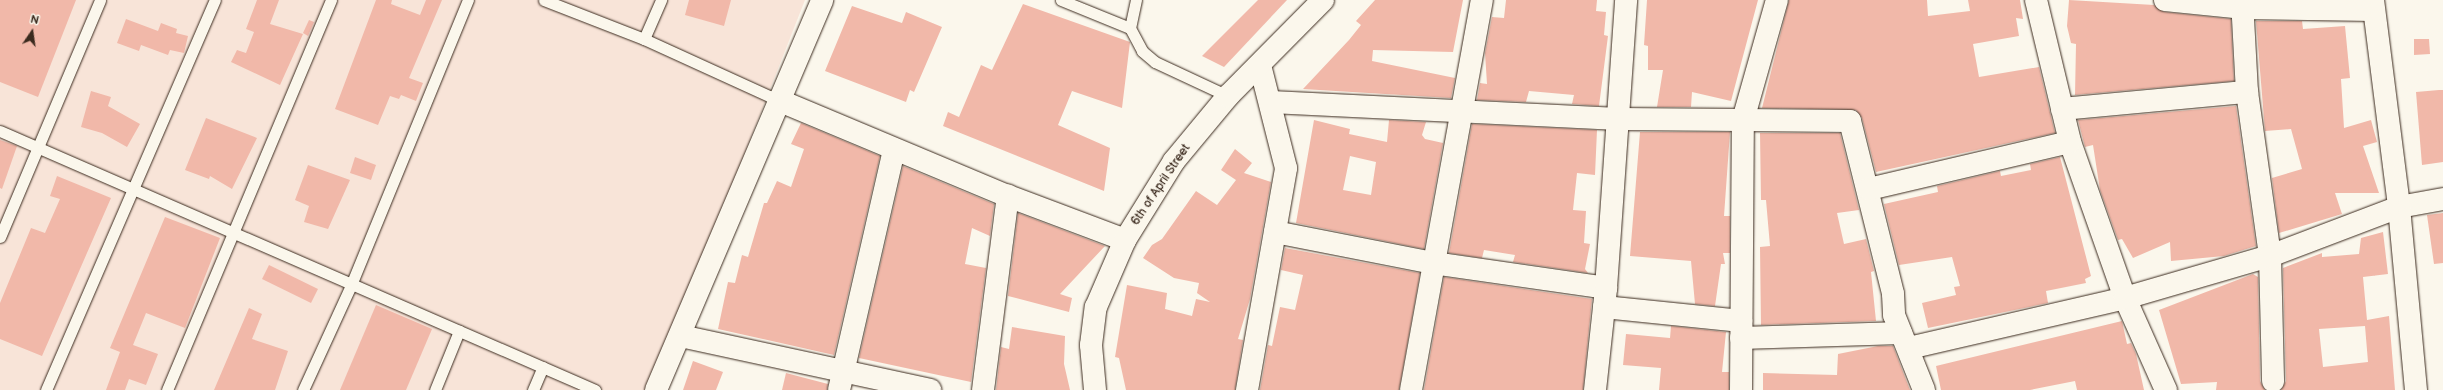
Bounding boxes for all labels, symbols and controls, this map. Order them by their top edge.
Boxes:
north arrow [12,12,52,52]
text: N [29,13,40,27]
street label: 6th of April Street [1128,142,1194,228]

